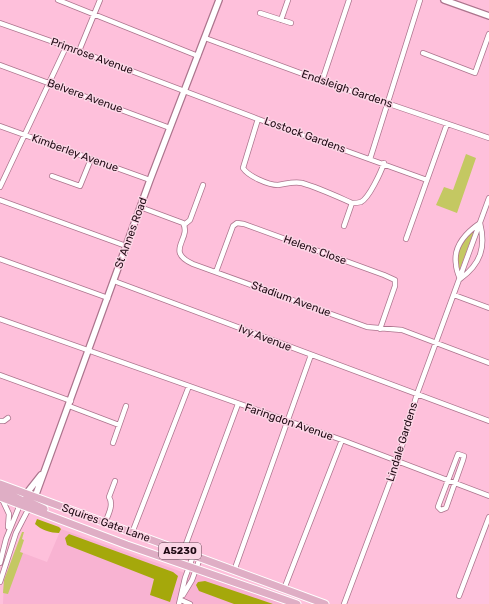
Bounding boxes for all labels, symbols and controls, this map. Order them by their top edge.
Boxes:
street label: Primrose Avenue [49,35,135,77]
street label: Endsleigh Gardens [300,67,395,111]
street label: Belvere Avenue [45,76,125,116]
street label: Lostock Gardens [263,114,348,156]
street label: Kimberley Avenue [30,131,120,175]
street label: St Annes Road [112,196,150,270]
street label: Helens Close [282,233,348,267]
street label: Stadium Avenue [249,279,333,319]
street label: Ivy Avenue [237,322,293,354]
street label: Lindale Gardens [384,400,420,483]
street label: Faringdon Avenue [243,401,335,443]
street label: Squires Gate Lane [60,501,152,545]
road number: A5230 [159,543,201,559]

